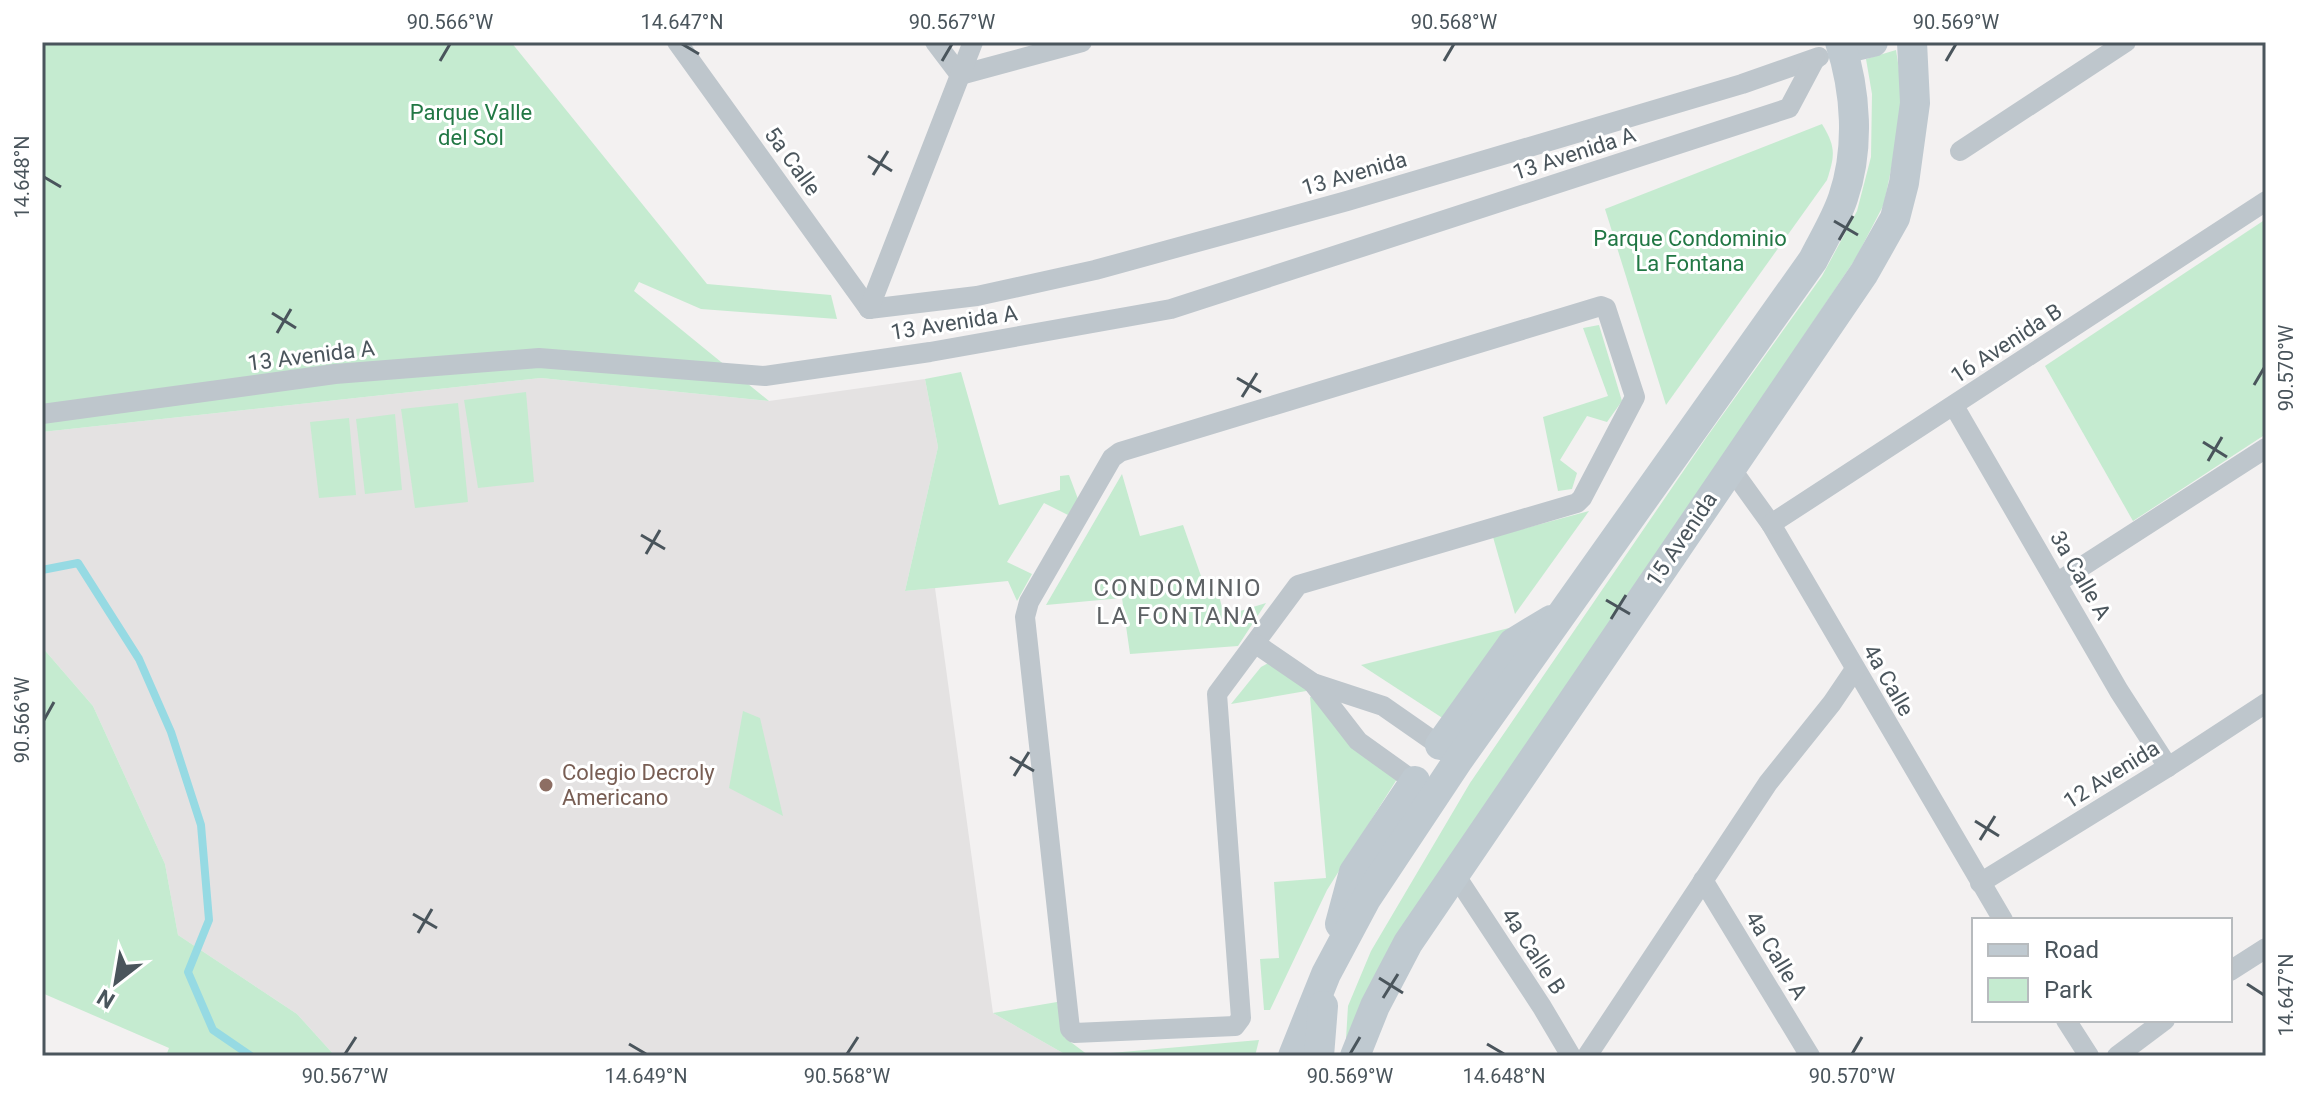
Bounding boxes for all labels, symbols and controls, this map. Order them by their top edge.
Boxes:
text: 90.566°W [407,10,494,34]
text: 14.647°N [640,10,724,34]
text: 90.567°W [909,10,996,34]
text: 90.568°W [1411,10,1498,34]
text: 90.569°W [1913,10,2000,34]
park label: Parque Valle del Sol [410,100,532,150]
street label: 5a Calle [759,122,826,200]
street label: 13 Avenida A [1509,122,1639,185]
text: 14.648°N [10,135,34,219]
street label: 13 Avenida [1299,147,1410,200]
park label: Parque Condominio La Fontana [1593,226,1787,276]
street label: 16 Avenida B [1946,298,2066,389]
street label: 13 Avenida A [889,300,1020,345]
text: 90.570°W [2274,324,2298,411]
street label: 13 Avenida A [246,335,377,376]
street label: 15 Avenida [1641,487,1722,591]
street label: 3a Calle A [2045,526,2116,625]
district label: CONDOMINIO LA FONTANA [1093,574,1263,630]
street label: 4a Calle [1858,640,1919,720]
text: 90.566°W [10,676,34,763]
street label: 12 Avenida [2059,735,2164,814]
place label: Colegio Decroly Americano [562,760,715,810]
marker: Colegio Decroly Americano [537,776,555,794]
street label: 4a Calle B [1497,904,1571,999]
street label: 4a Calle A [1741,907,1813,1004]
legend [1972,918,2232,1022]
text: Road [2044,936,2099,964]
north arrow [76,942,156,1022]
text: 14.647°N [2274,953,2298,1037]
text: Park [2044,976,2093,1004]
text: N [93,984,119,1013]
text: 90.567°W [302,1064,389,1088]
text: 14.649°N [604,1064,688,1088]
text: 90.568°W [804,1064,891,1088]
text: 90.569°W [1307,1064,1394,1088]
text: 14.648°N [1462,1064,1546,1088]
text: 90.570°W [1809,1064,1896,1088]

